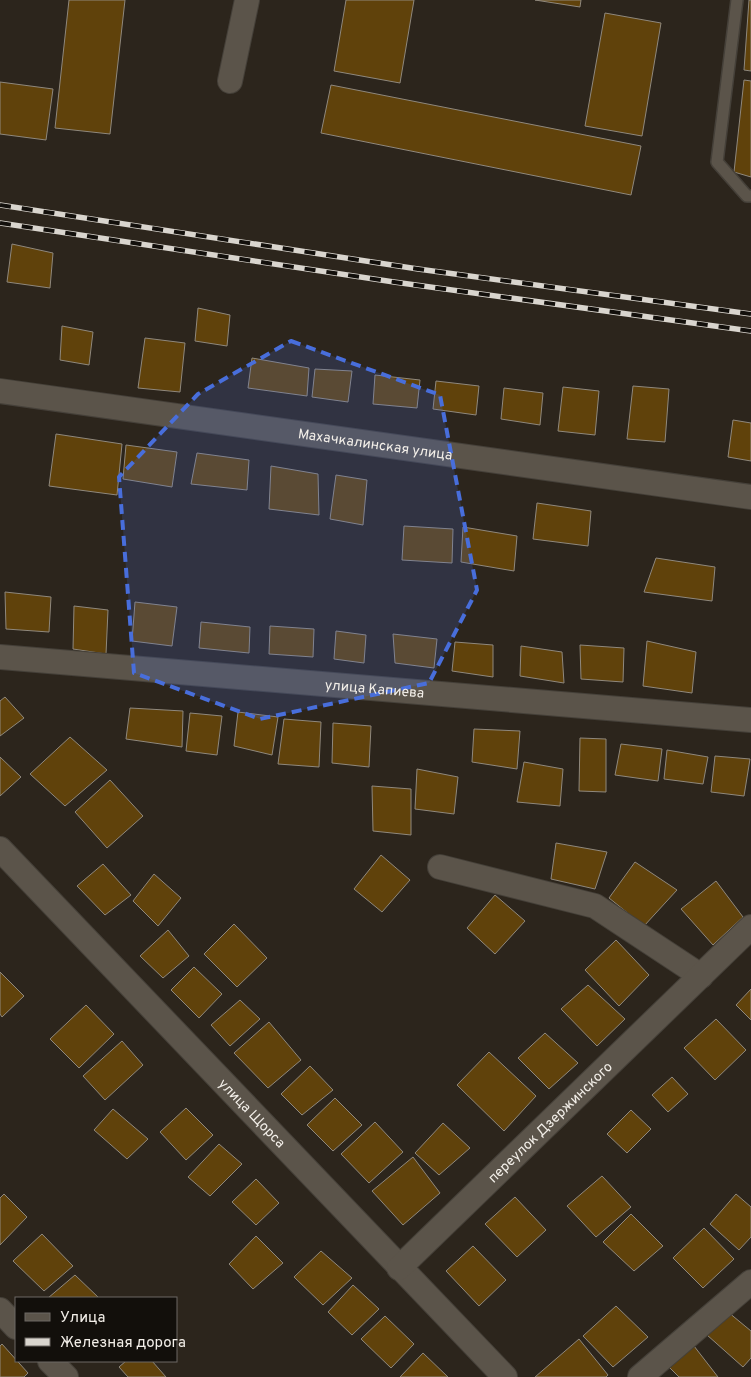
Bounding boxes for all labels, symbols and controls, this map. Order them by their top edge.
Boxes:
street label: Махачкалинская улица [297,426,453,465]
street label: улица Капиева [324,677,425,703]
street label: переулок Дзержинского [485,1059,617,1187]
street label: улица Щорса [214,1076,288,1152]
legend [15,1297,178,1362]
text: Улица [60,1309,105,1328]
text: Железная дорога [60,1334,186,1353]

